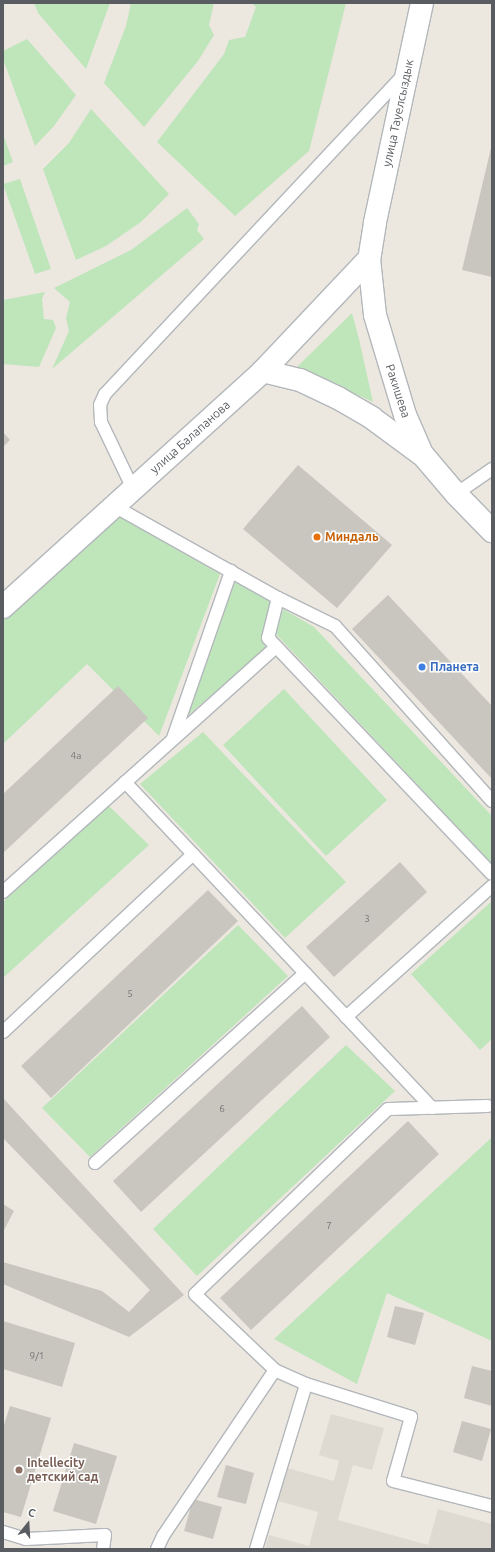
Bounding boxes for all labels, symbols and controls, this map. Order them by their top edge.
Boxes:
street label: улица Тауелсыздык [380,58,416,168]
street label: Ракишева [383,362,413,420]
street label: улица Балапанова [147,397,233,477]
place label: Миндаль [325,530,379,544]
marker: Миндаль [312,532,322,542]
place label: Планета [430,660,479,674]
marker: Планета [417,662,427,672]
house number: 4а [71,750,81,762]
house number: 3 [364,913,370,925]
house number: 5 [127,988,133,1000]
house number: 6 [219,1103,225,1115]
house number: 7 [326,1220,332,1232]
house number: 9/1 [30,1350,44,1362]
place label: Intellecity детский сад [27,1456,98,1484]
marker: Intellecity детский сад [14,1465,24,1475]
north arrow [8,1504,48,1544]
text: С [27,1506,37,1519]

